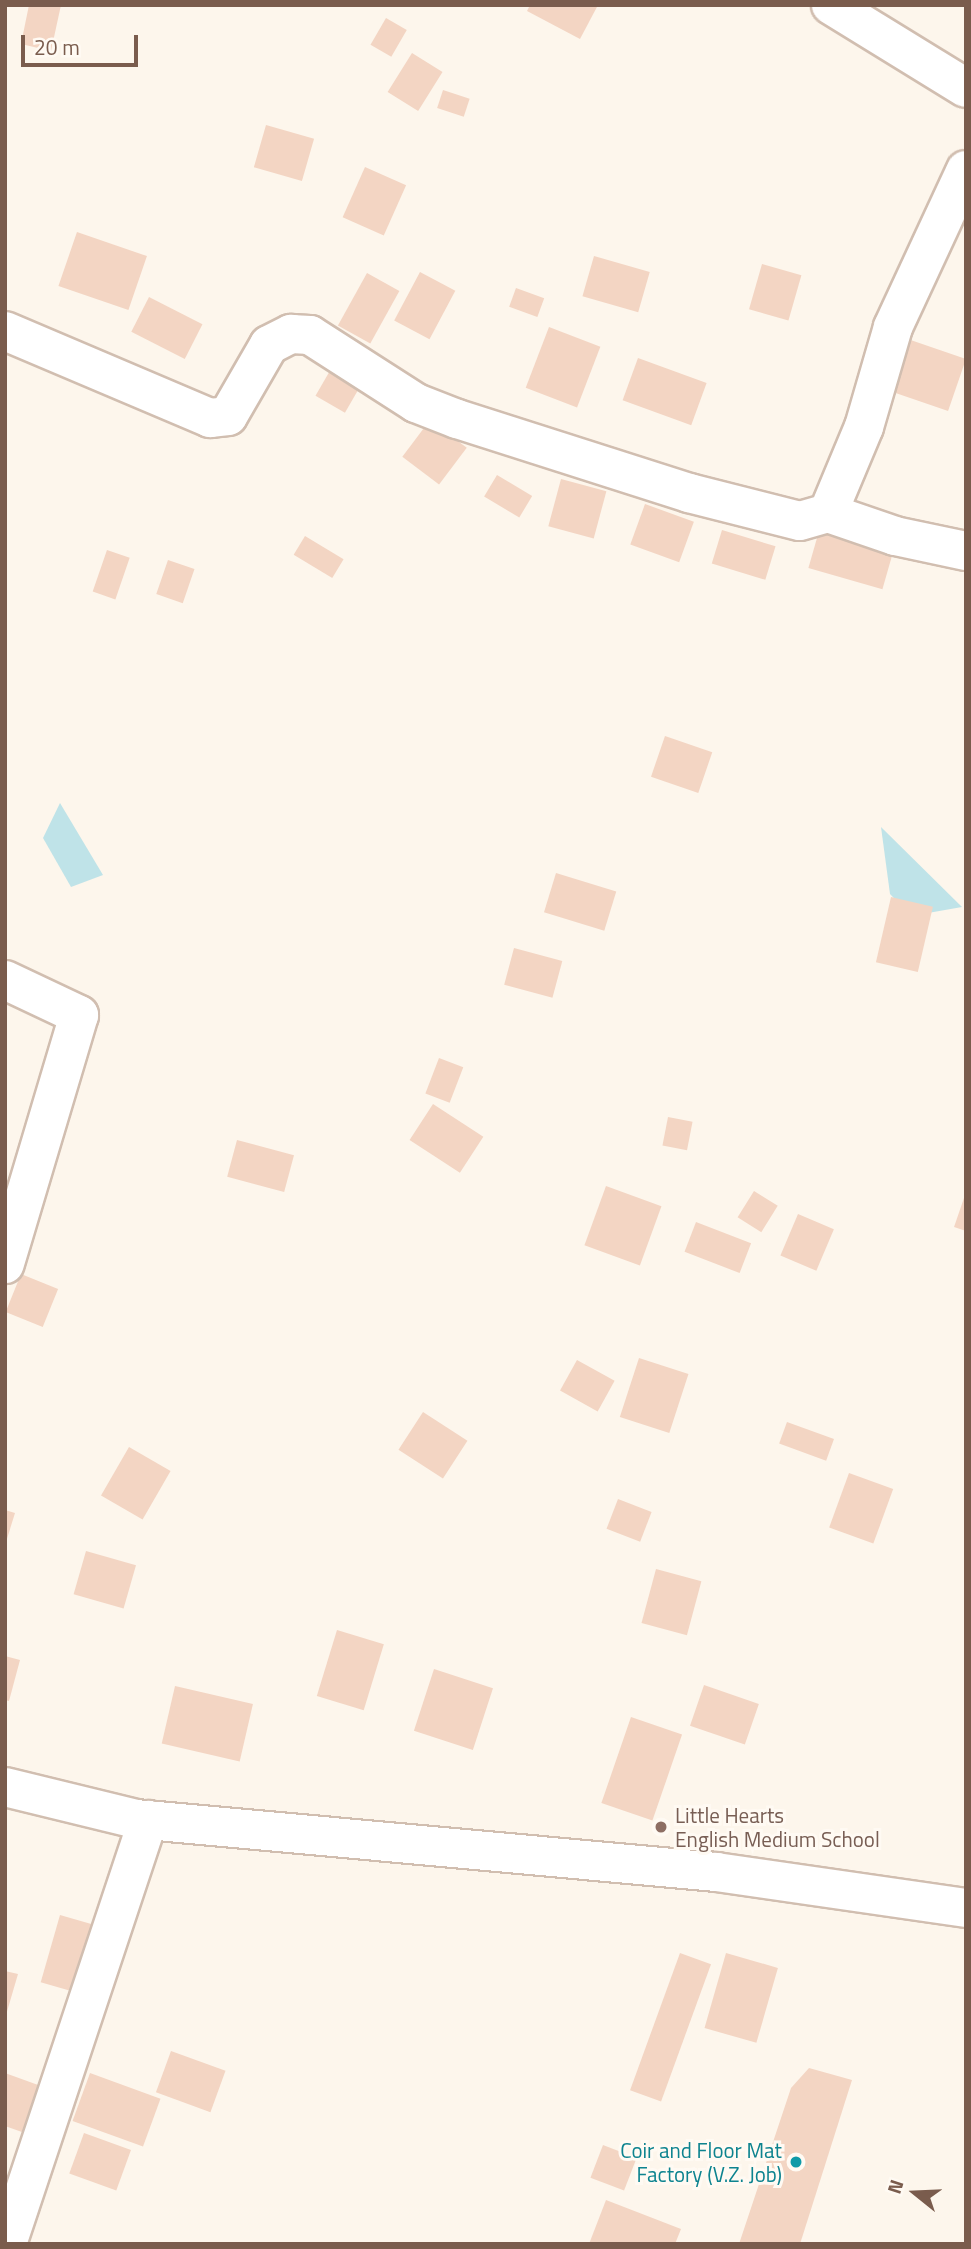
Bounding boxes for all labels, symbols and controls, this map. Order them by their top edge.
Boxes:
scale bar [24,21,142,65]
text: 20 m [34,31,80,63]
place label: Little Hearts English Medium School [675,1802,880,1852]
marker: Little Hearts English Medium School [653,1819,669,1835]
place label: Coir and Floor Mat Factory (V.Z. Job) [620,2137,782,2187]
marker: Coir and Floor Mat Factory (V.Z. Job) [788,2154,804,2170]
north arrow [880,2158,950,2228]
text: N [879,2176,910,2197]

